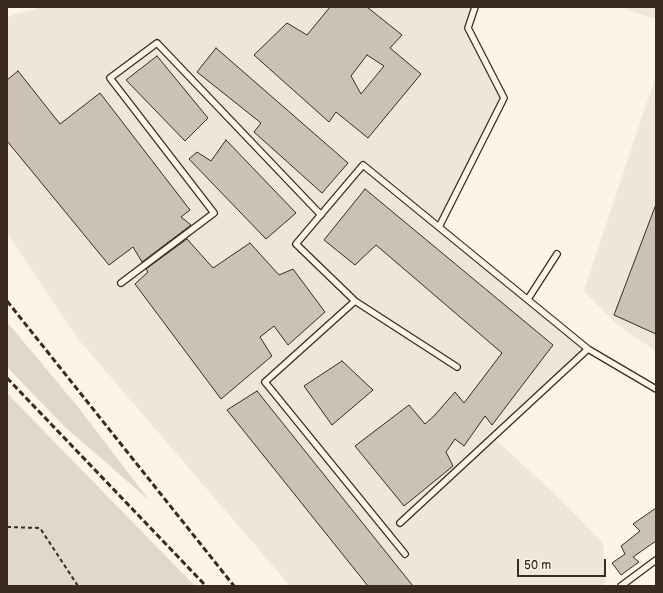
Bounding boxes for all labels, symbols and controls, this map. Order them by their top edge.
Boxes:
scale bar [519,551,608,577]
text: 50 m [524,558,551,573]

